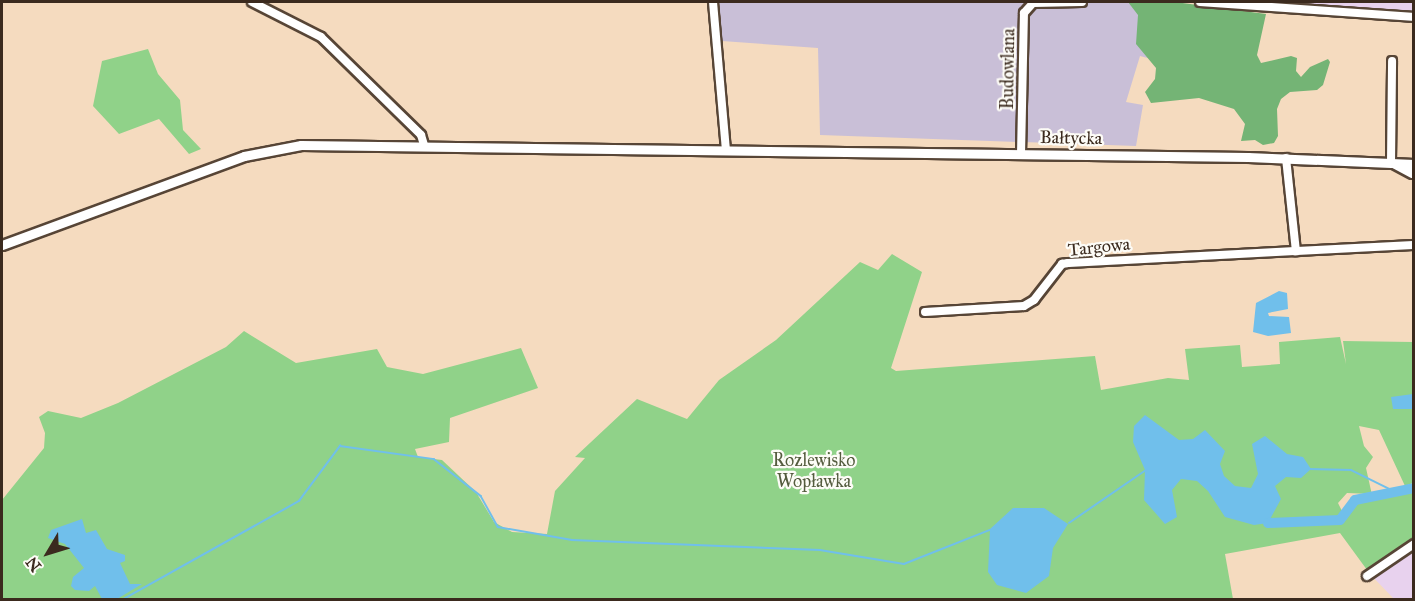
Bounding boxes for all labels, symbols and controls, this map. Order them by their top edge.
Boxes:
street label: Budowlana [996,28,1020,110]
street label: Bałtycka [1040,127,1102,149]
street label: Targowa [1067,233,1131,261]
park label: Rozlewisko Wopławka [773,450,855,492]
north arrow [18,523,78,583]
text: N [22,553,45,576]

